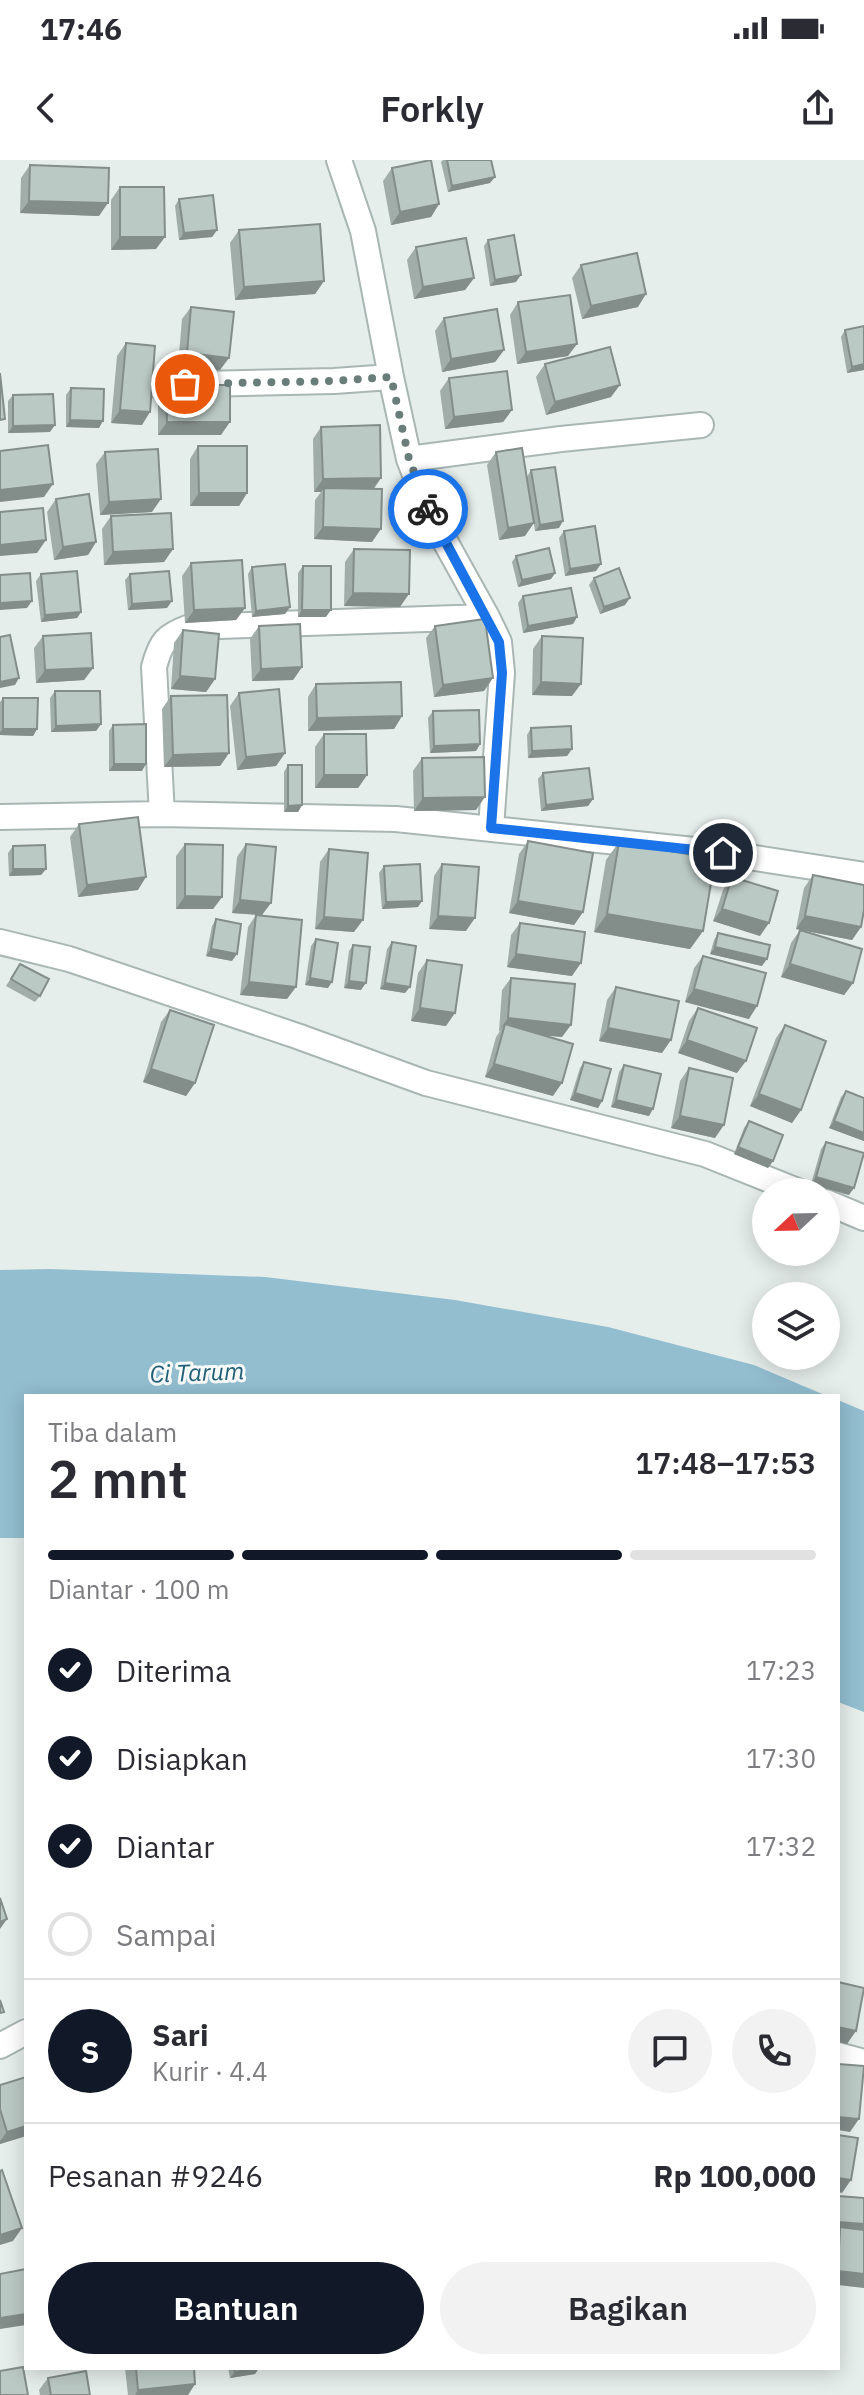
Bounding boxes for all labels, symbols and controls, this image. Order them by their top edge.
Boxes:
text: 17:46 [40,9,122,48]
text: Forkly [380,85,484,132]
icon: back [24,86,68,130]
icon: share [796,86,840,130]
pin [151,350,219,418]
icon: bag [163,362,207,406]
courier [388,469,468,549]
icon: bike [406,487,450,531]
pin [689,819,757,887]
icon: home [701,831,745,875]
north arrow [752,1178,840,1266]
map controls [752,1178,840,1370]
button: layers [752,1282,840,1370]
water label: Ci Tarum [149,1354,245,1390]
text: Tiba dalam [48,1415,177,1449]
text: 17:48–17:53 [635,1443,816,1482]
text: 2 mnt [48,1445,188,1512]
text: Diantar · 100 m [48,1572,230,1606]
icon: check [48,1648,92,1692]
text: Diterima [116,1651,231,1690]
text: 17:23 [746,1653,816,1687]
icon: check [48,1736,92,1780]
text: Disiapkan [116,1739,248,1778]
text: 17:30 [746,1741,816,1775]
icon: check [48,1824,92,1868]
text: Diantar [116,1827,214,1866]
text: 17:32 [746,1829,816,1863]
text: Sampai [116,1915,217,1954]
button: chat [628,2009,712,2093]
button: phone [732,2009,816,2093]
text: Sari [152,2015,209,2054]
text: S [81,2032,99,2071]
text: Kurir · 4.4 [152,2054,268,2088]
text: Pesanan #9246 [48,2156,263,2195]
text: Rp 100,000 [653,2156,816,2195]
button: Bantuan [48,2262,424,2354]
button: Bagikan [440,2262,816,2354]

